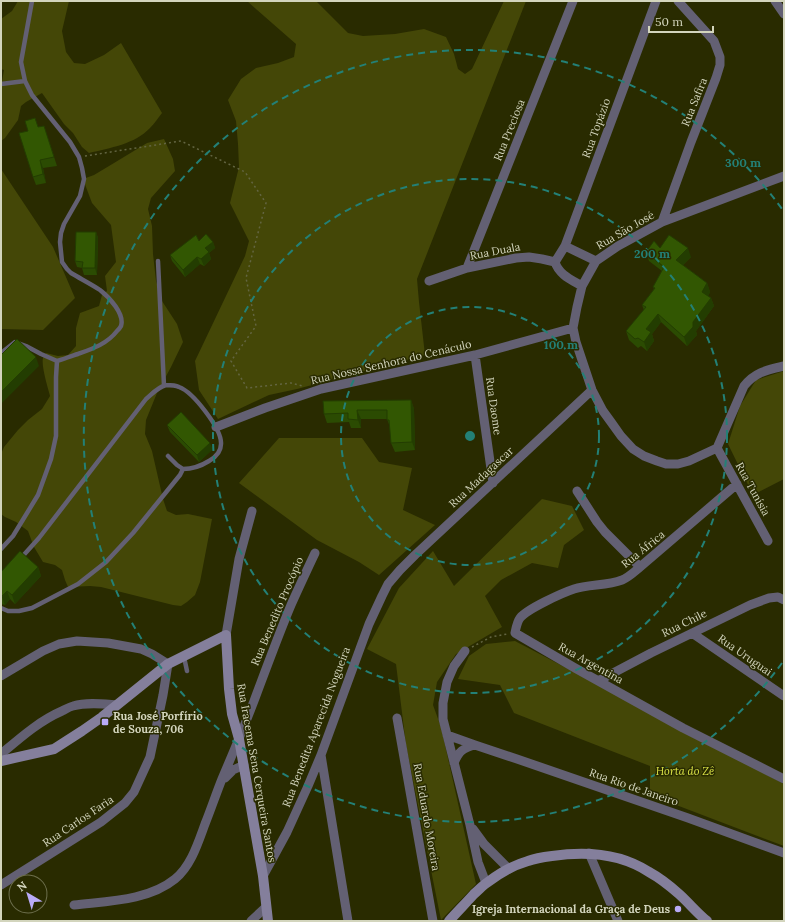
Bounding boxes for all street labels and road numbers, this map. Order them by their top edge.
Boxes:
street label: Rua Safira [678,75,710,128]
street label: Rua Topázio [579,96,613,160]
street label: Rua Preciosa [490,97,528,163]
street label: Rua São José [593,208,657,252]
street label: Rua Duala [469,239,522,263]
street label: Rua Nossa Senhora do Cenáculo [309,337,473,387]
street label: Rua Daome [483,376,505,436]
street label: Rua Madagascar [446,443,516,510]
street label: Rua Tunísia [733,460,774,519]
street label: Rua África [618,527,668,571]
street label: Rua Benedito Procópio [248,554,306,668]
street label: Rua Chile [659,606,709,640]
street label: Rua Uruguai [715,631,775,679]
street label: Rua Argentina [556,639,626,687]
street label: Rua Benedita Aparecida Nogueira [279,645,353,809]
street label: Rua Iracema Sena Cerqueira Santos [234,682,280,864]
street label: Rua Eduardo Moreira [411,762,443,872]
street label: Rua Rio de Janeiro [588,765,680,809]
street label: Rua Carlos Faria [40,792,116,850]

